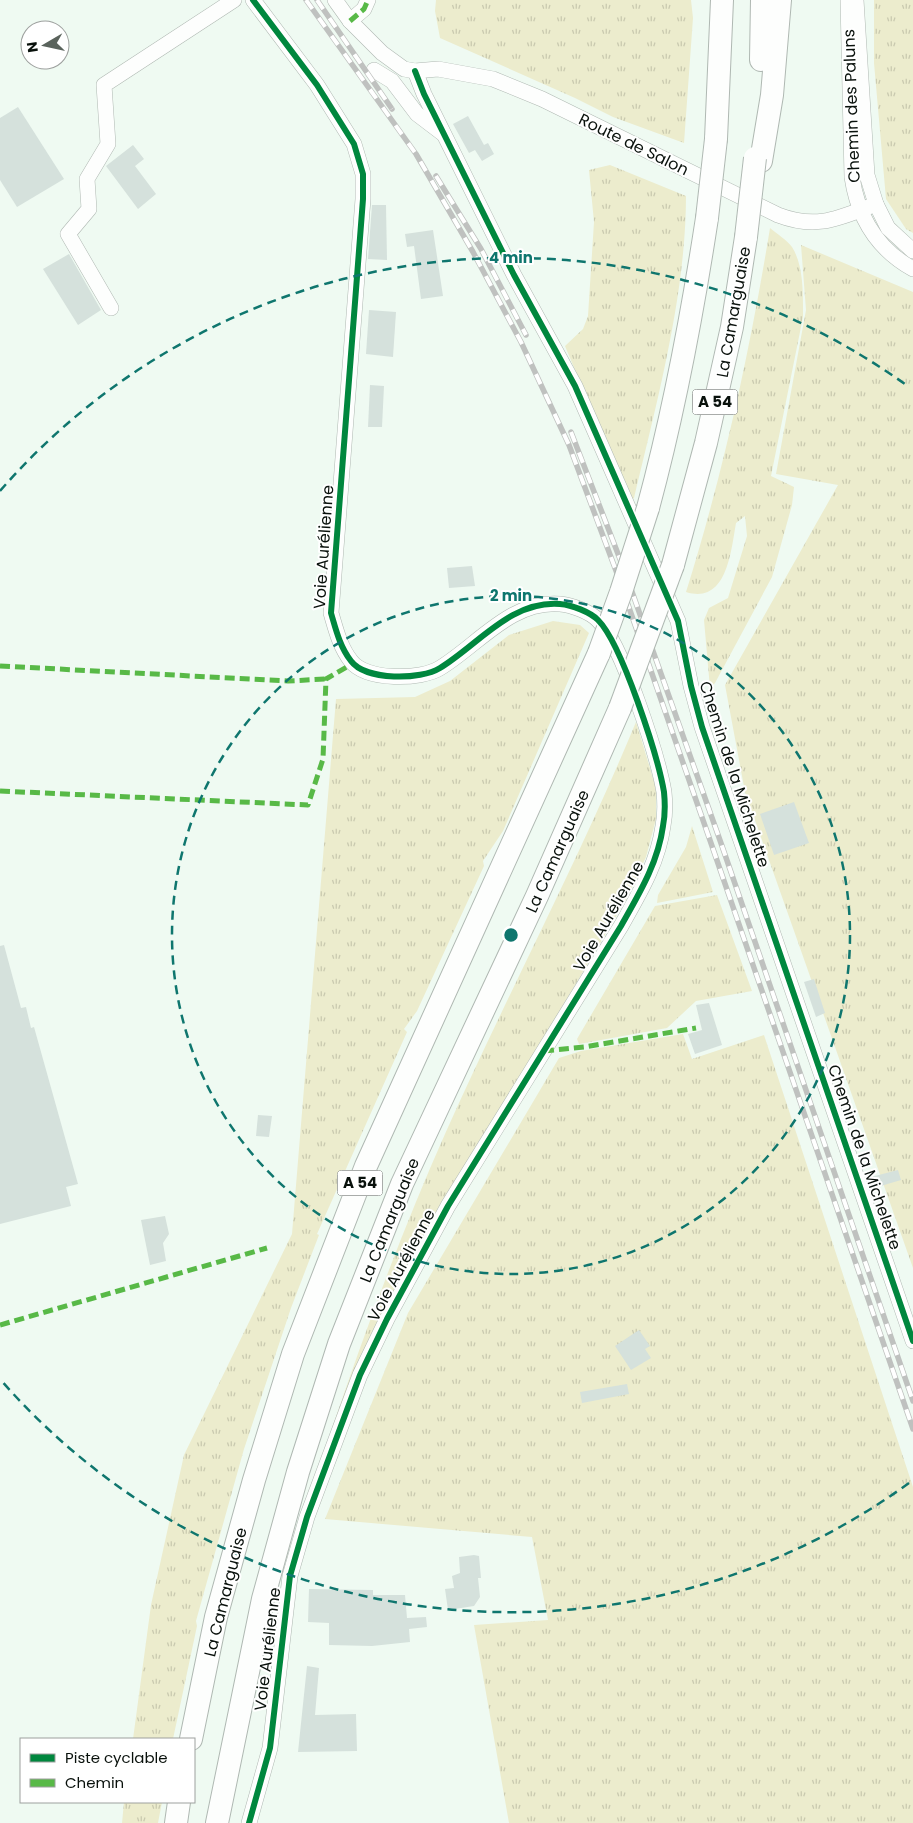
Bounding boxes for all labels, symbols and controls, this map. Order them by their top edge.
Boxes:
north arrow [20,20,70,70]
street label: Chemin des Paluns [837,29,866,183]
text: N [21,40,43,54]
street label: Route de Salon [575,108,693,181]
street label: La Camarguaise [711,245,756,379]
text: 4 min [489,247,533,268]
road number: A 54 [692,390,738,414]
street label: Voie Aurélienne [308,484,339,610]
text: 2 min [490,585,532,606]
street label: Chemin de la Michelette [694,678,776,870]
street label: La Camarguaise [520,786,595,916]
street label: Voie Aurélienne [567,857,650,976]
centre of rings [502,926,520,944]
street label: Chemin de la Michelette [822,1061,907,1253]
street label: La Camarguaise [354,1154,425,1286]
road number: A 54 [338,1170,382,1196]
street label: Voie Aurélienne [362,1205,441,1326]
street label: La Camarguaise [198,1525,253,1659]
street label: Voie Aurélienne [249,1586,286,1712]
legend [20,1738,195,1803]
text: Piste cyclable [65,1747,168,1768]
text: Chemin [65,1772,124,1793]

